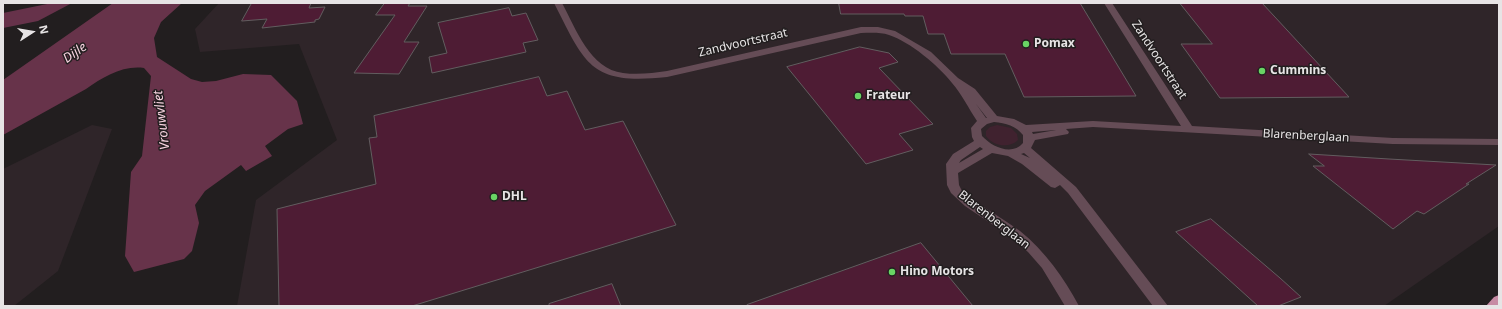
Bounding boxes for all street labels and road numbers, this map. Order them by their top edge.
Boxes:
street label: Zandvoortstraat [1128,18,1190,102]
street label: Zandvoortstraat [697,26,789,60]
street label: Blarenberglaan [1262,127,1350,145]
street label: Blarenberglaan [955,188,1033,252]

